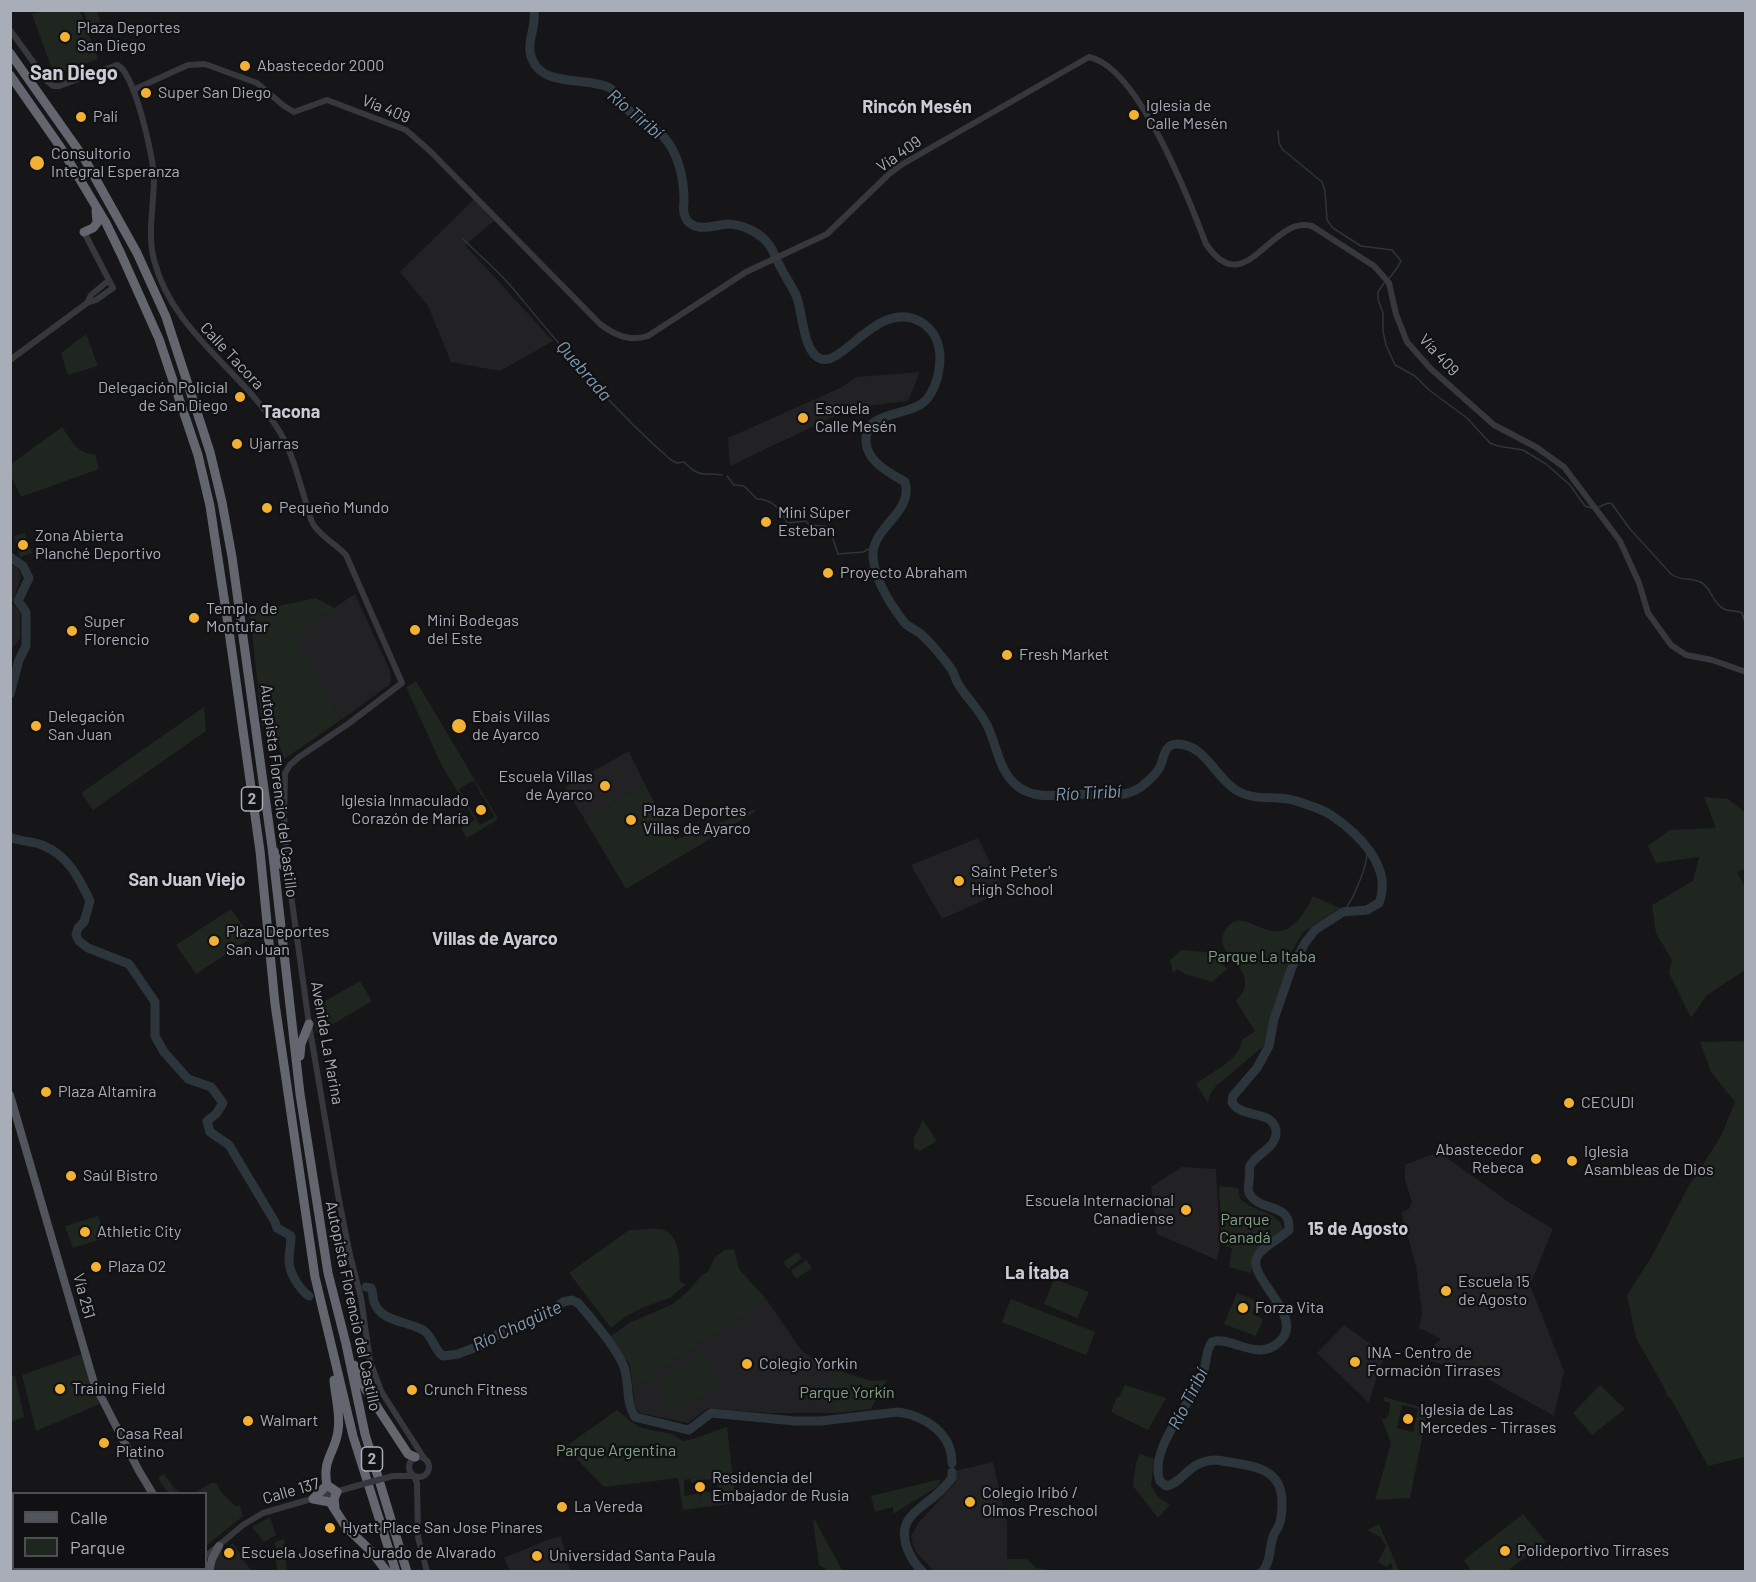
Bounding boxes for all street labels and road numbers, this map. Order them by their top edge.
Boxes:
street label: Vía 409 [359,91,413,127]
street label: Vía 409 [873,132,925,176]
street label: Calle Tacora [196,318,268,394]
street label: Vía 409 [1415,330,1463,380]
street label: Autopista Florencio del Castillo [256,683,302,899]
road number: 2 [242,787,262,811]
street label: Avenida La Marina [307,980,347,1106]
street label: Autopista Florencio del Castillo [321,1199,385,1413]
street label: Vía 251 [69,1271,99,1321]
road number: 2 [362,1447,382,1471]
street label: Calle 137 [260,1474,322,1508]

